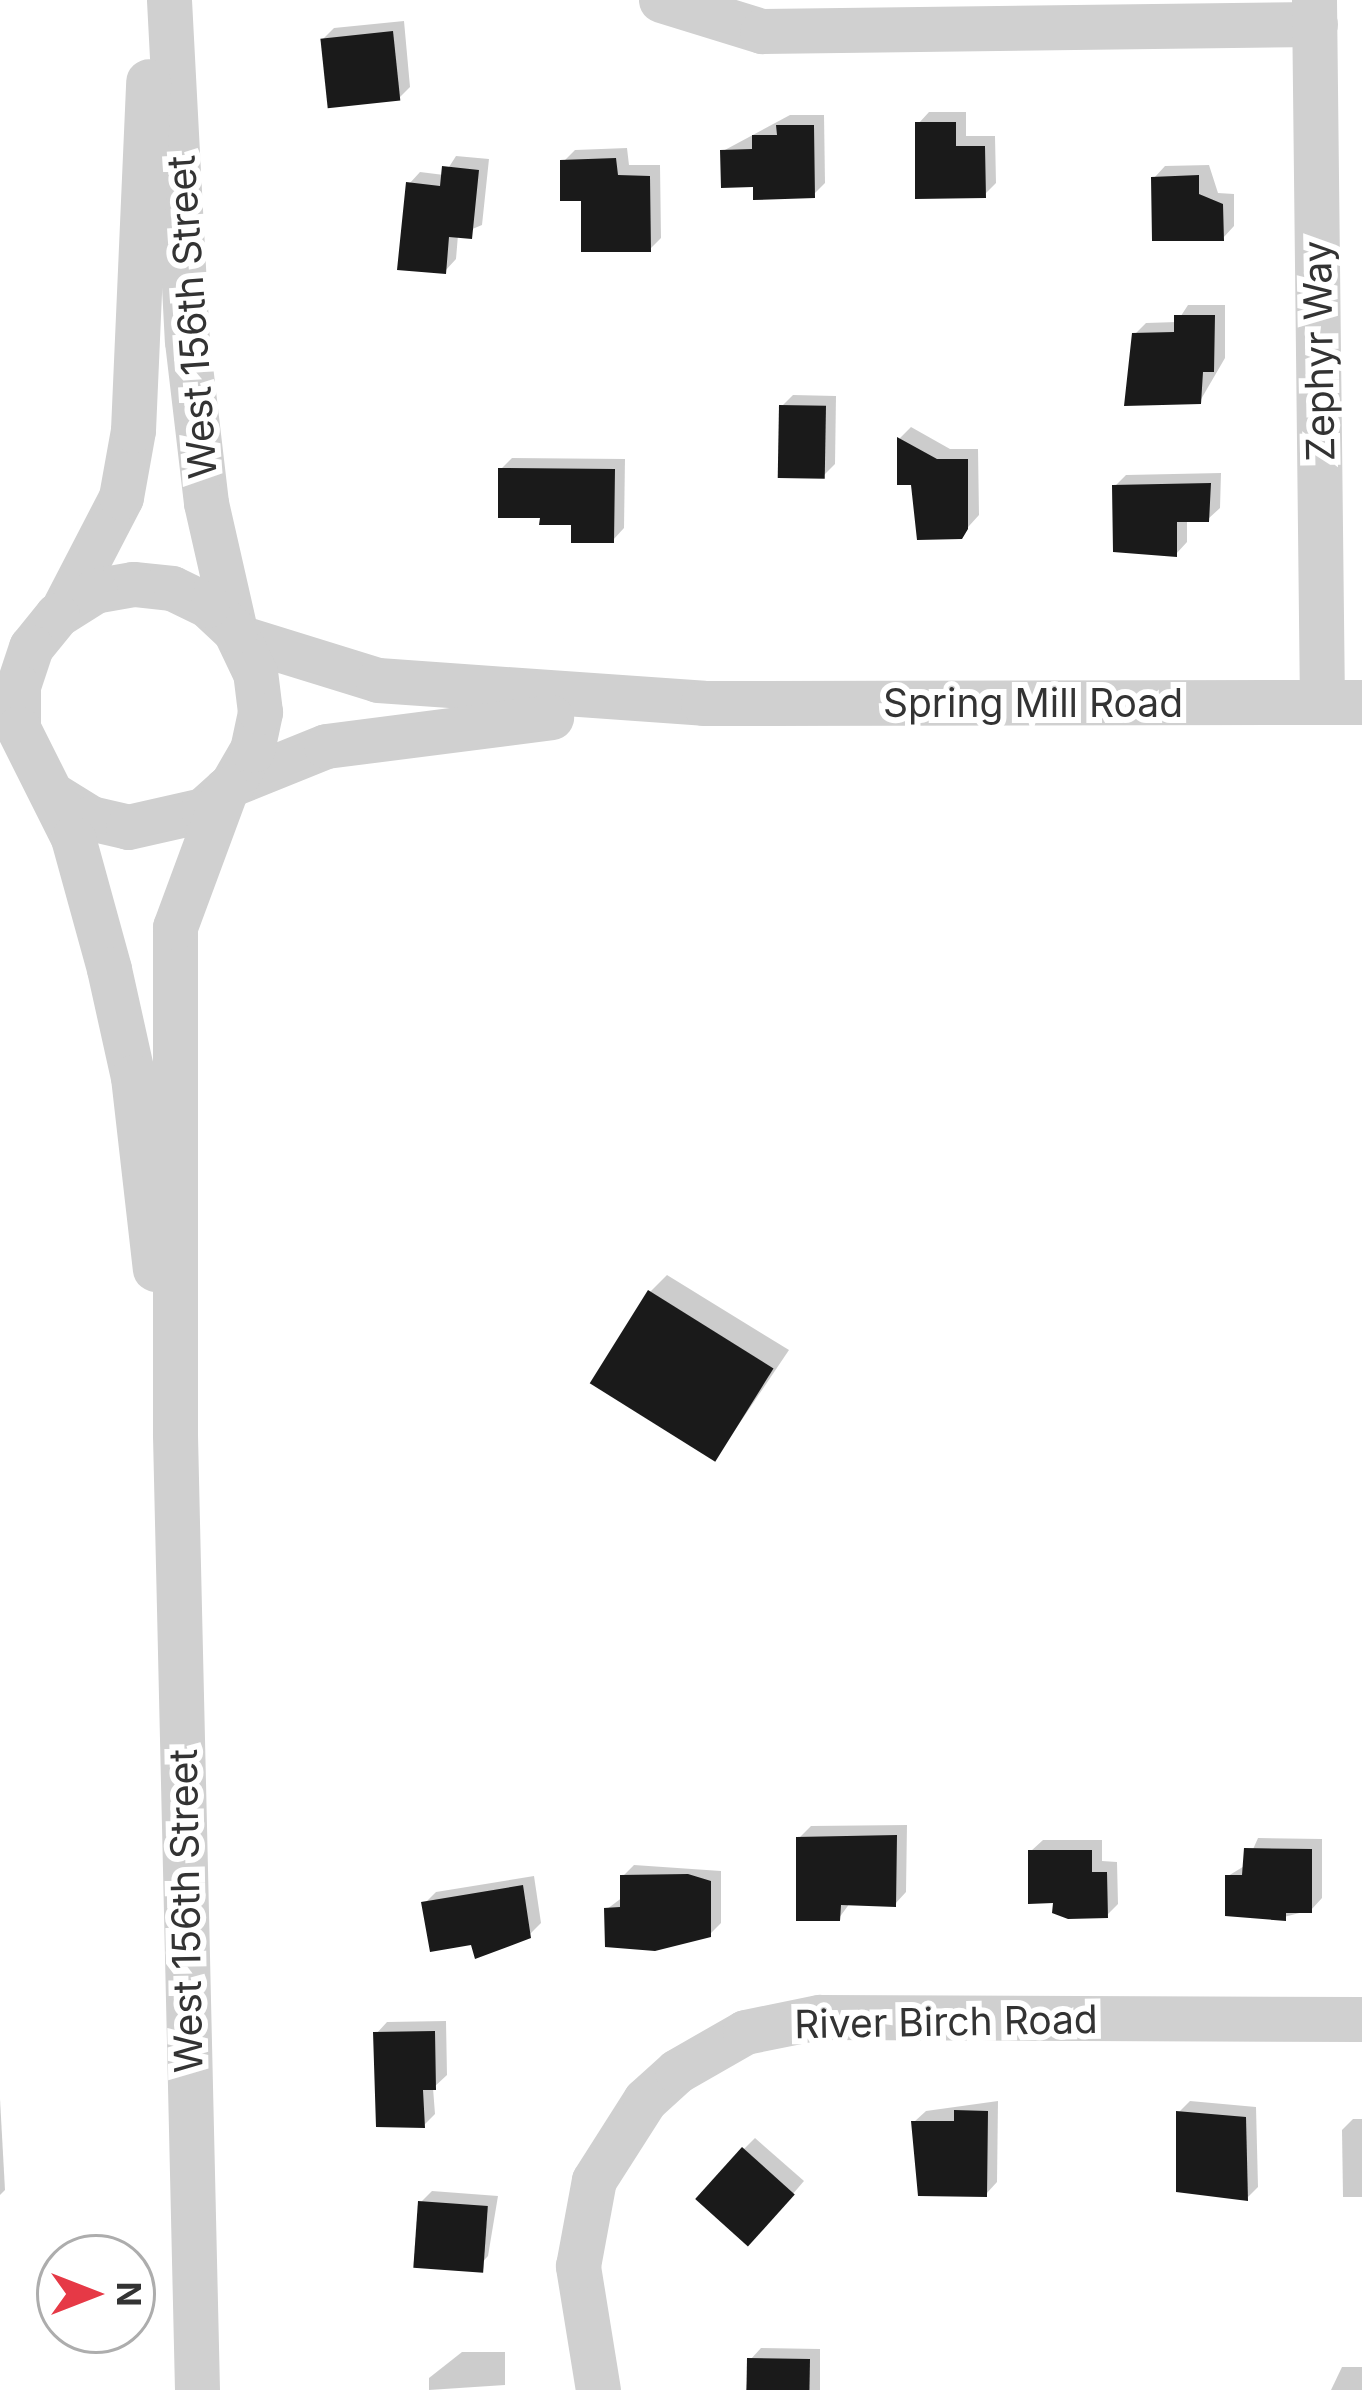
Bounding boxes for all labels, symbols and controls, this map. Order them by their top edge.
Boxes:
street label: West 156th Street [157,154,227,480]
street label: Zephyr Way [1294,240,1344,462]
street label: Spring Mill Road [883,680,1183,726]
street label: West 156th Street [160,1749,212,2073]
street label: River Birch Road [794,1996,1098,2048]
north arrow [36,2234,156,2354]
text: N [109,2281,149,2307]

